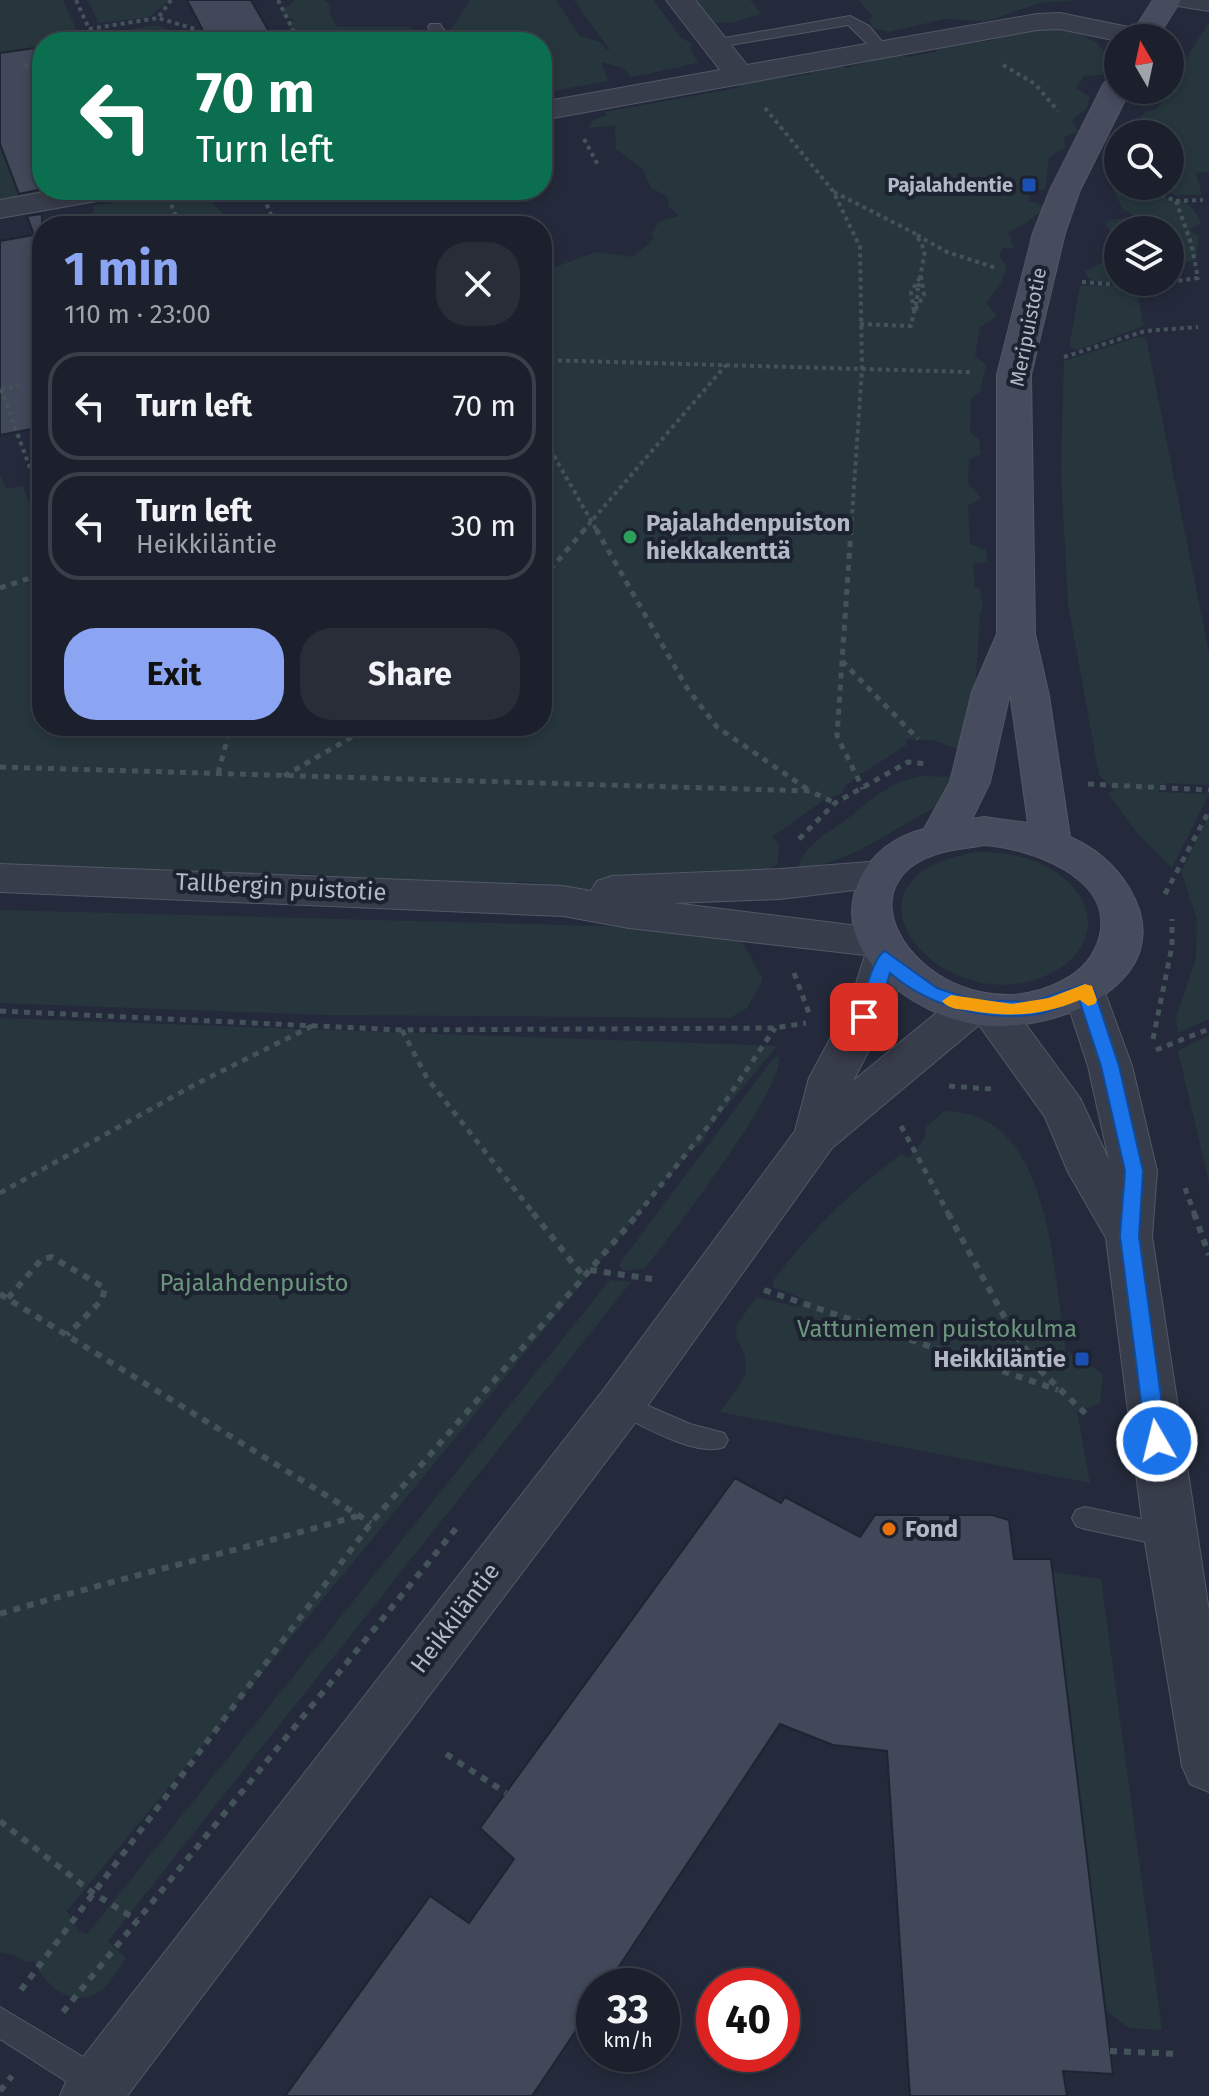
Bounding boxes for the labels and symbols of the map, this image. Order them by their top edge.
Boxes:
north arrow [1104,24,1184,104]
place label: Pajalahdentie [888,173,1013,197]
marker: Pajalahdentie [1020,176,1038,194]
street label: Meripuistotie [1005,265,1051,389]
place label: Pajalahdenpuiston hiekkakenttä [646,509,850,565]
marker: Pajalahdenpuiston hiekkakenttä [621,528,639,546]
street label: Tallbergin puistotie [175,867,387,907]
pin [830,983,898,1051]
park label: Pajalahdenpuisto [159,1269,349,1297]
park label: Vattuniemen puistokulma [797,1315,1077,1343]
place label: Heikkiläntie [933,1345,1066,1373]
marker: Heikkiläntie [1073,1350,1091,1368]
position arrow [1115,1399,1199,1483]
place label: Fond [905,1515,958,1543]
marker: Fond [880,1520,898,1538]
street label: Heikkiläntie [405,1558,505,1678]
speed limit sign: 40 [696,1968,800,2072]

